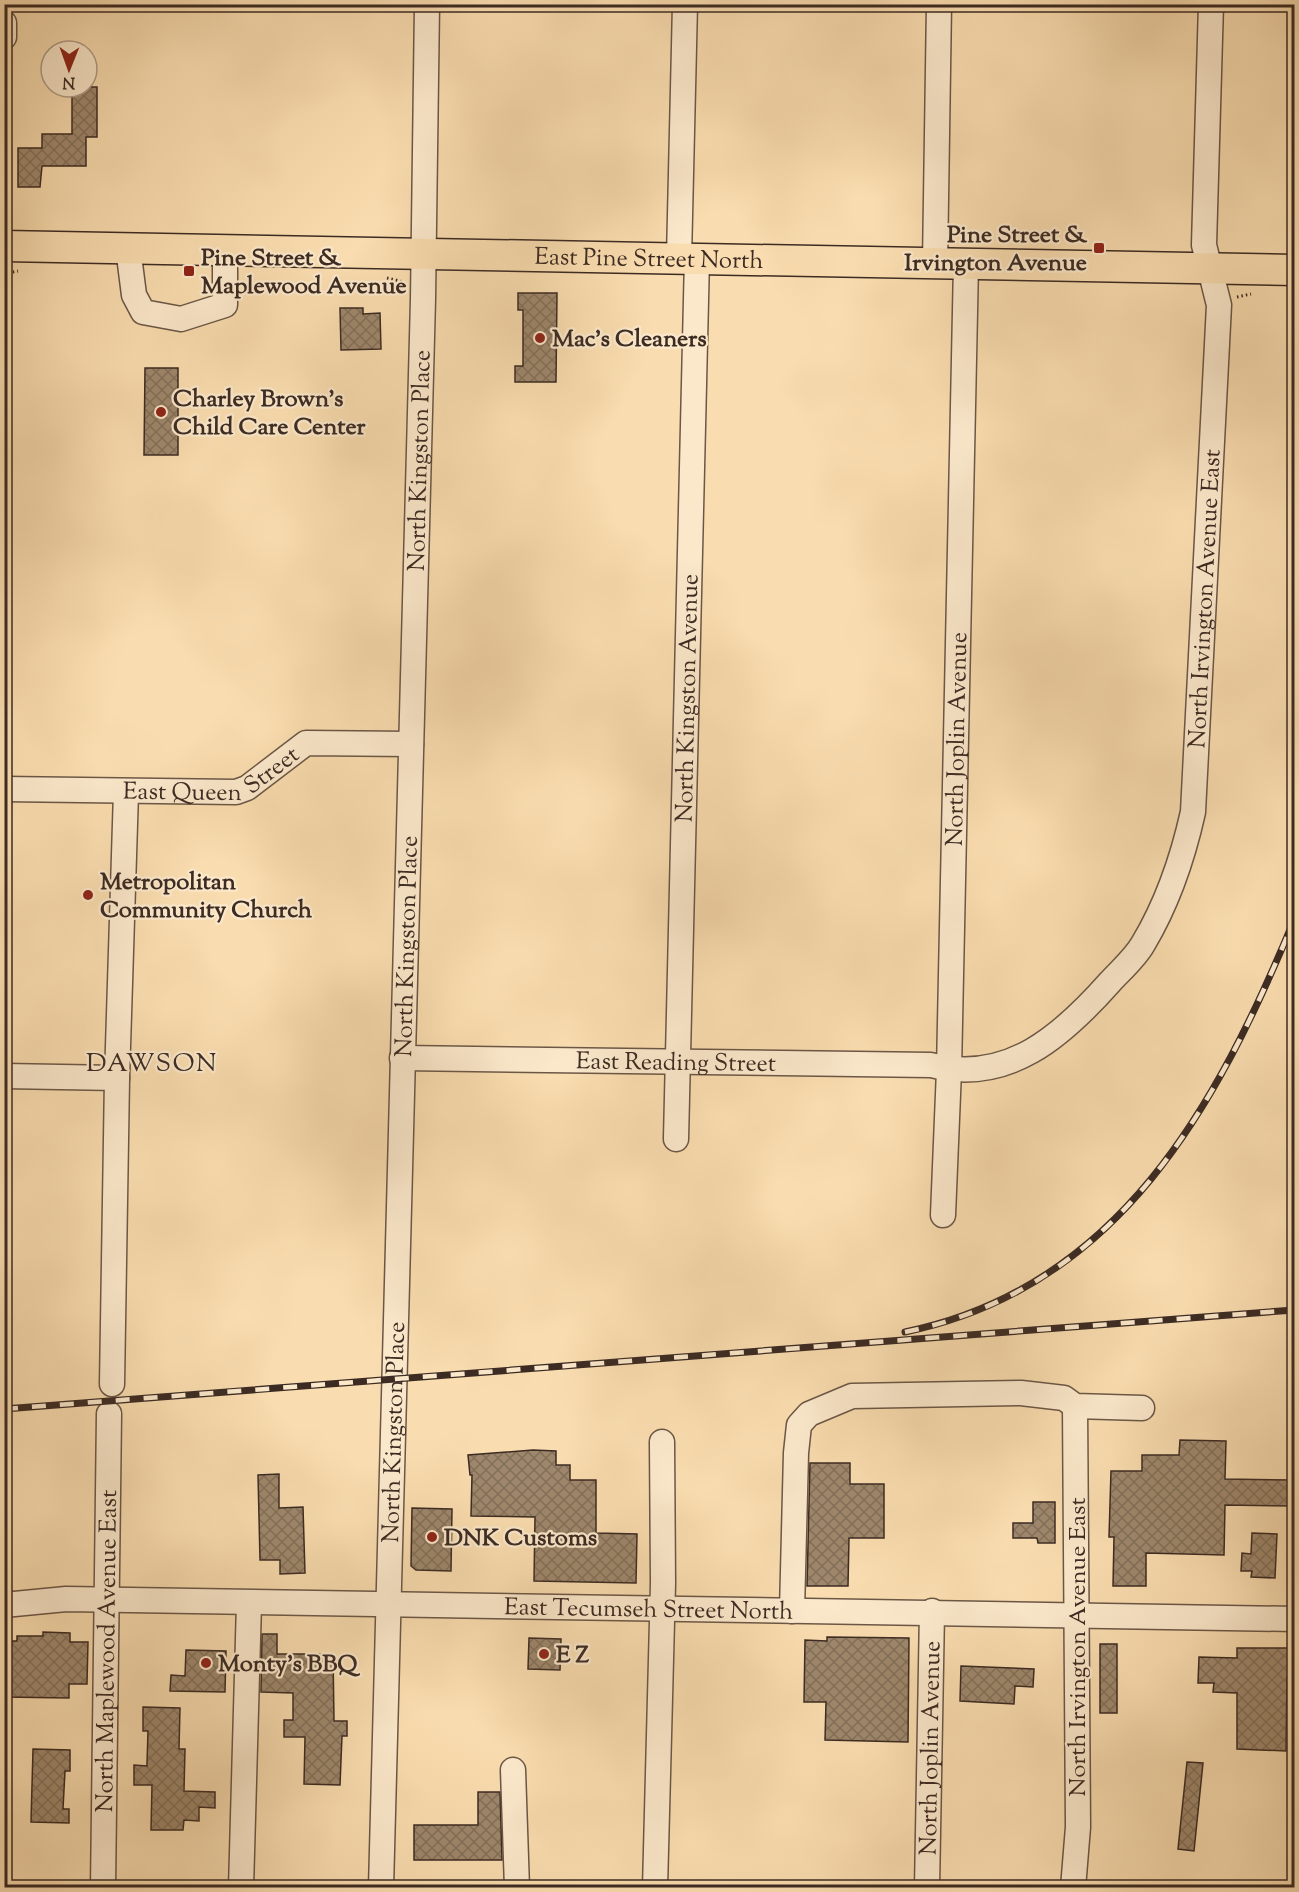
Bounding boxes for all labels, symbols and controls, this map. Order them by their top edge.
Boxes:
north arrow [39,39,99,99]
text: N [62,70,75,93]
place label: Pine Street & Irvington Avenue [904,219,1088,281]
street label: East Pine Street North [534,241,764,279]
marker: Pine Street & Irvington Avenue [1092,241,1106,255]
place label: Pine Street & Maplewood Avenue [201,242,407,304]
marker: Pine Street & Maplewood Avenue [182,264,196,278]
place label: Mac's Cleaners [552,323,707,357]
marker: Mac's Cleaners [533,331,547,345]
street label: North Kingston Place [401,349,441,572]
place label: Charley Brown's Child Care Center [173,383,367,445]
marker: Charley Brown's Child Care Center [154,405,168,419]
street label: North Irvington Avenue East [1181,448,1231,749]
street label: North Kingston Avenue [669,573,708,823]
street label: North Joplin Avenue [939,632,977,847]
street label: East Queen Street [123,739,307,811]
street label: North Kingston Place [388,835,428,1058]
place label: Metropolitan Community Church [100,866,313,928]
marker: Metropolitan Community Church [81,888,95,902]
street label: East Reading Street [576,1045,776,1082]
district label: DAWSON [86,1046,218,1083]
street label: North Kingston Place [375,1321,415,1543]
street label: North Maplewood Avenue East [89,1490,127,1813]
street label: North Irvington Avenue East [1062,1497,1096,1797]
place label: DNK Customs [444,1522,597,1556]
marker: DNK Customs [425,1530,439,1544]
street label: East Tecumseh Street North [504,1591,793,1630]
place label: E Z [556,1639,590,1673]
street label: North Joplin Avenue [913,1641,950,1856]
marker: E Z [537,1647,551,1661]
place label: Monty's BBQ [218,1648,360,1682]
marker: Monty's BBQ [199,1656,213,1670]

